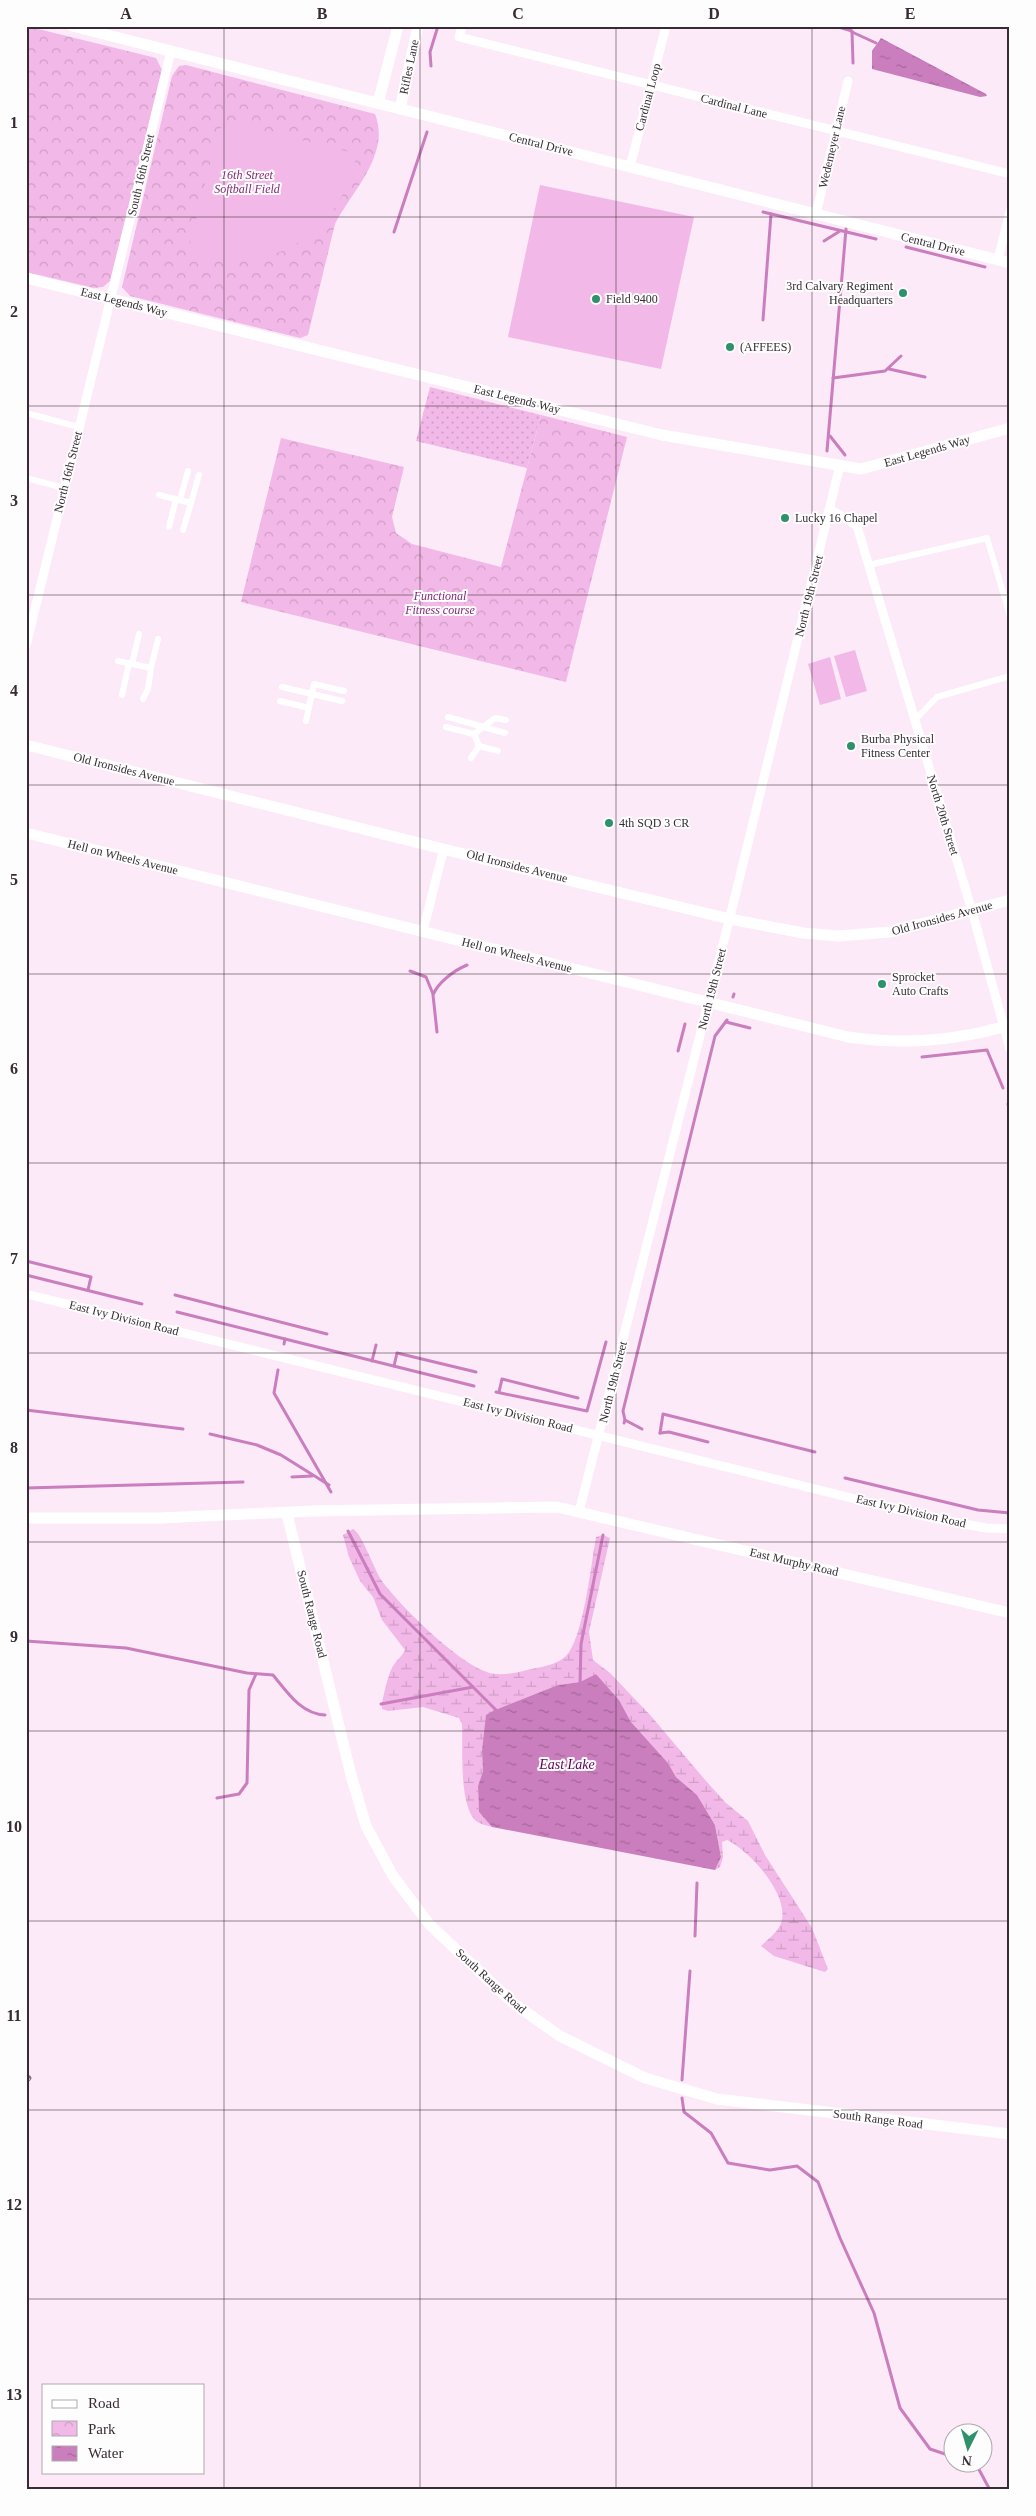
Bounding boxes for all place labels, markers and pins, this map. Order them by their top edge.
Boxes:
place label: 3rd Calvary Regiment Headquarters [786,279,894,307]
marker: 3rd Calvary Regiment Headquarters [897,287,909,299]
place label: Field 9400 [606,292,658,306]
marker: Field 9400 [590,293,602,305]
place label: (AFFEES) [740,340,791,354]
marker: (AFFEES) [724,341,736,353]
place label: Lucky 16 Chapel [795,511,878,525]
marker: Lucky 16 Chapel [779,512,791,524]
place label: Burba Physical Fitness Center [861,732,935,760]
marker: Burba Physical Fitness Center [845,740,857,752]
place label: 4th SQD 3 CR [619,816,689,830]
marker: 4th SQD 3 CR [603,817,615,829]
place label: Sprocket Auto Crafts [892,970,949,998]
marker: Sprocket Auto Crafts [876,978,888,990]

